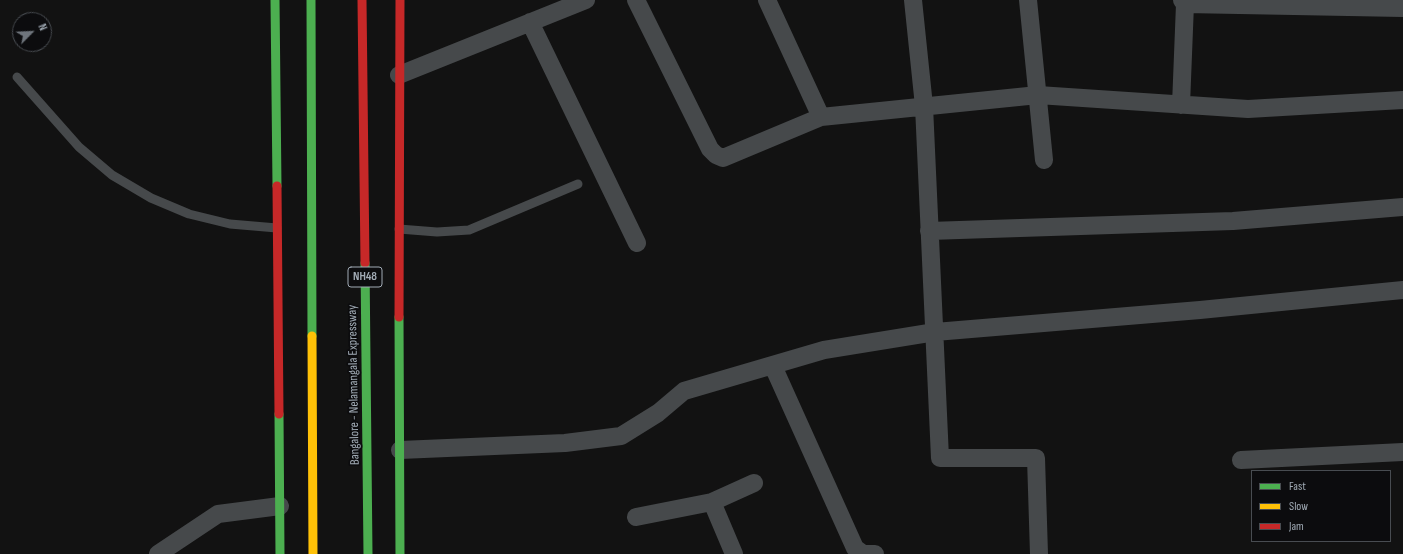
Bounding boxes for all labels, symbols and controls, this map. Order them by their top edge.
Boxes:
north arrow [12,12,52,52]
text: N [35,22,50,33]
road number: NH48 [348,267,382,287]
street label: Bangalore - Nelamangala Expressway [345,305,363,465]
legend [1251,470,1391,542]
text: Fast [1289,479,1306,494]
text: Slow [1289,499,1308,514]
text: Jam [1289,519,1304,534]

